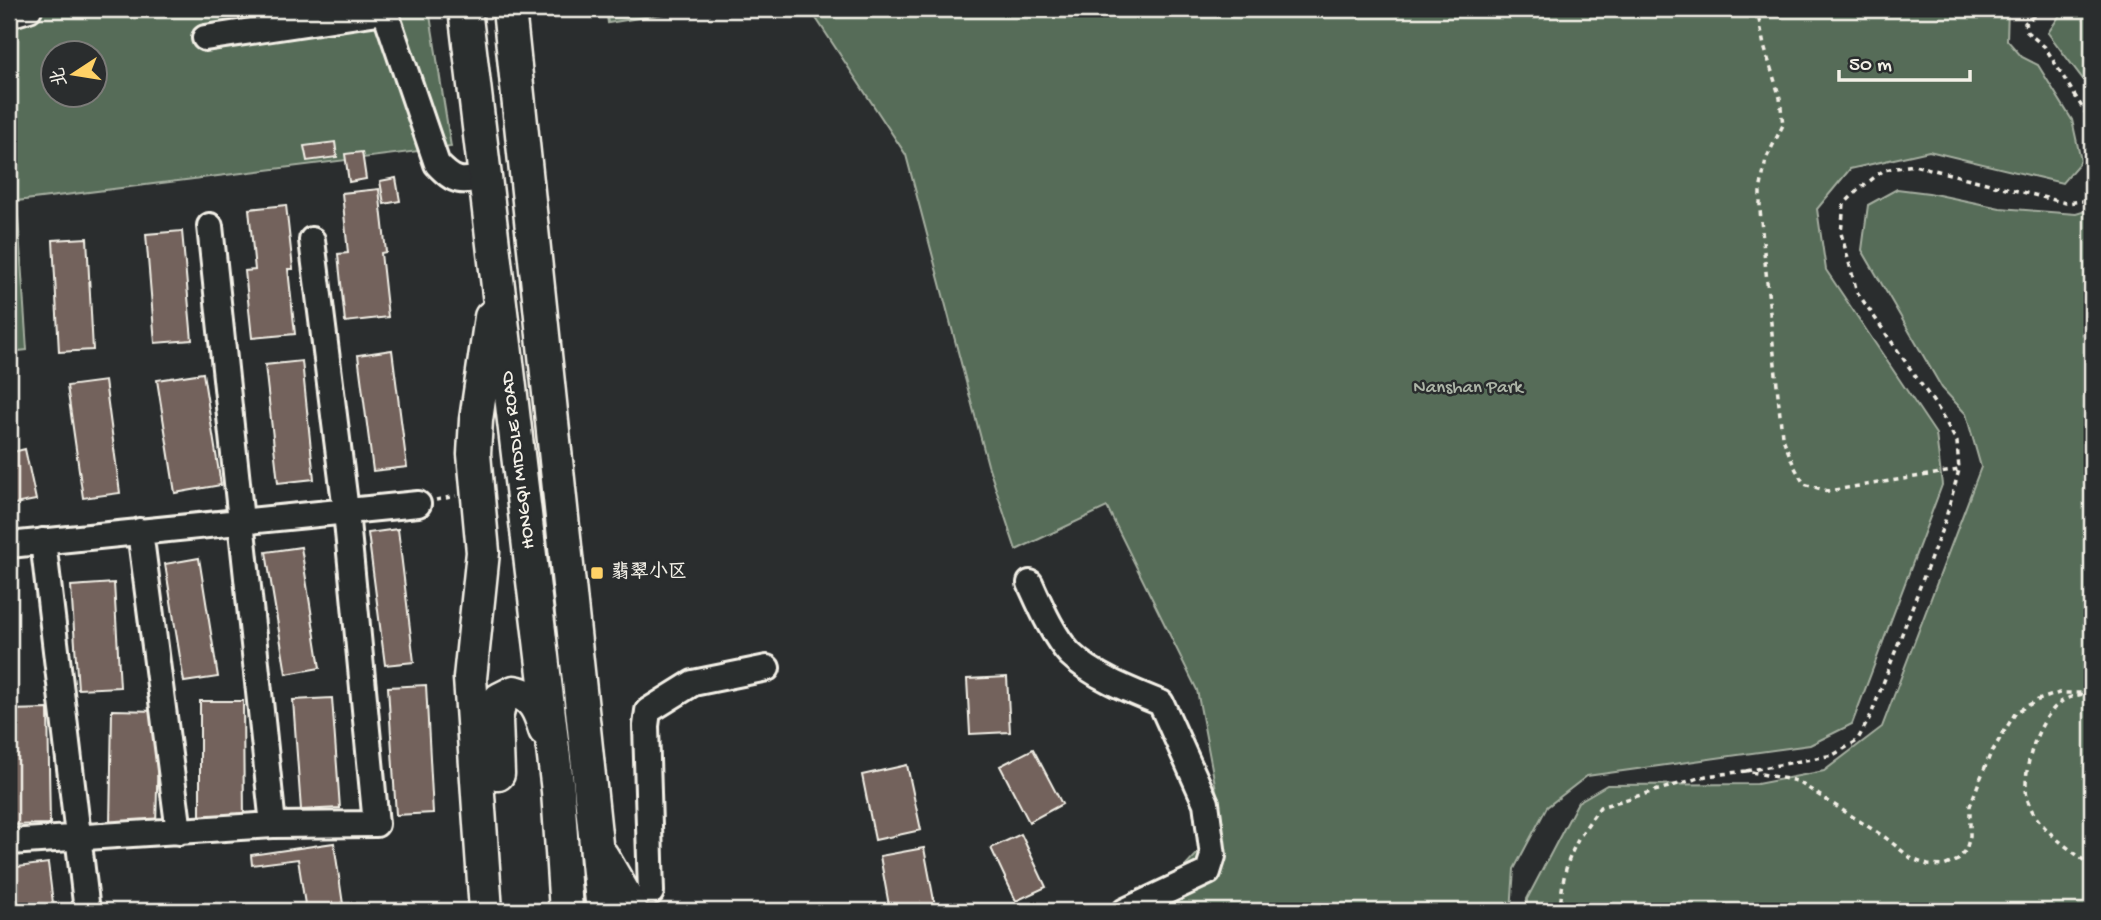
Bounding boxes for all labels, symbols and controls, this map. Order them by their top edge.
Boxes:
north arrow [38,38,108,108]
scale bar [1839,38,1970,82]
text: 50 m [1849,54,1892,79]
text: 北 [48,65,74,88]
street label: HONGQI MIDDLE ROAD [497,369,541,550]
park label: Nanshan Park [1413,377,1524,400]
place label: 翡翠小区 [611,561,687,585]
marker: 翡翠小区 [589,565,605,581]

